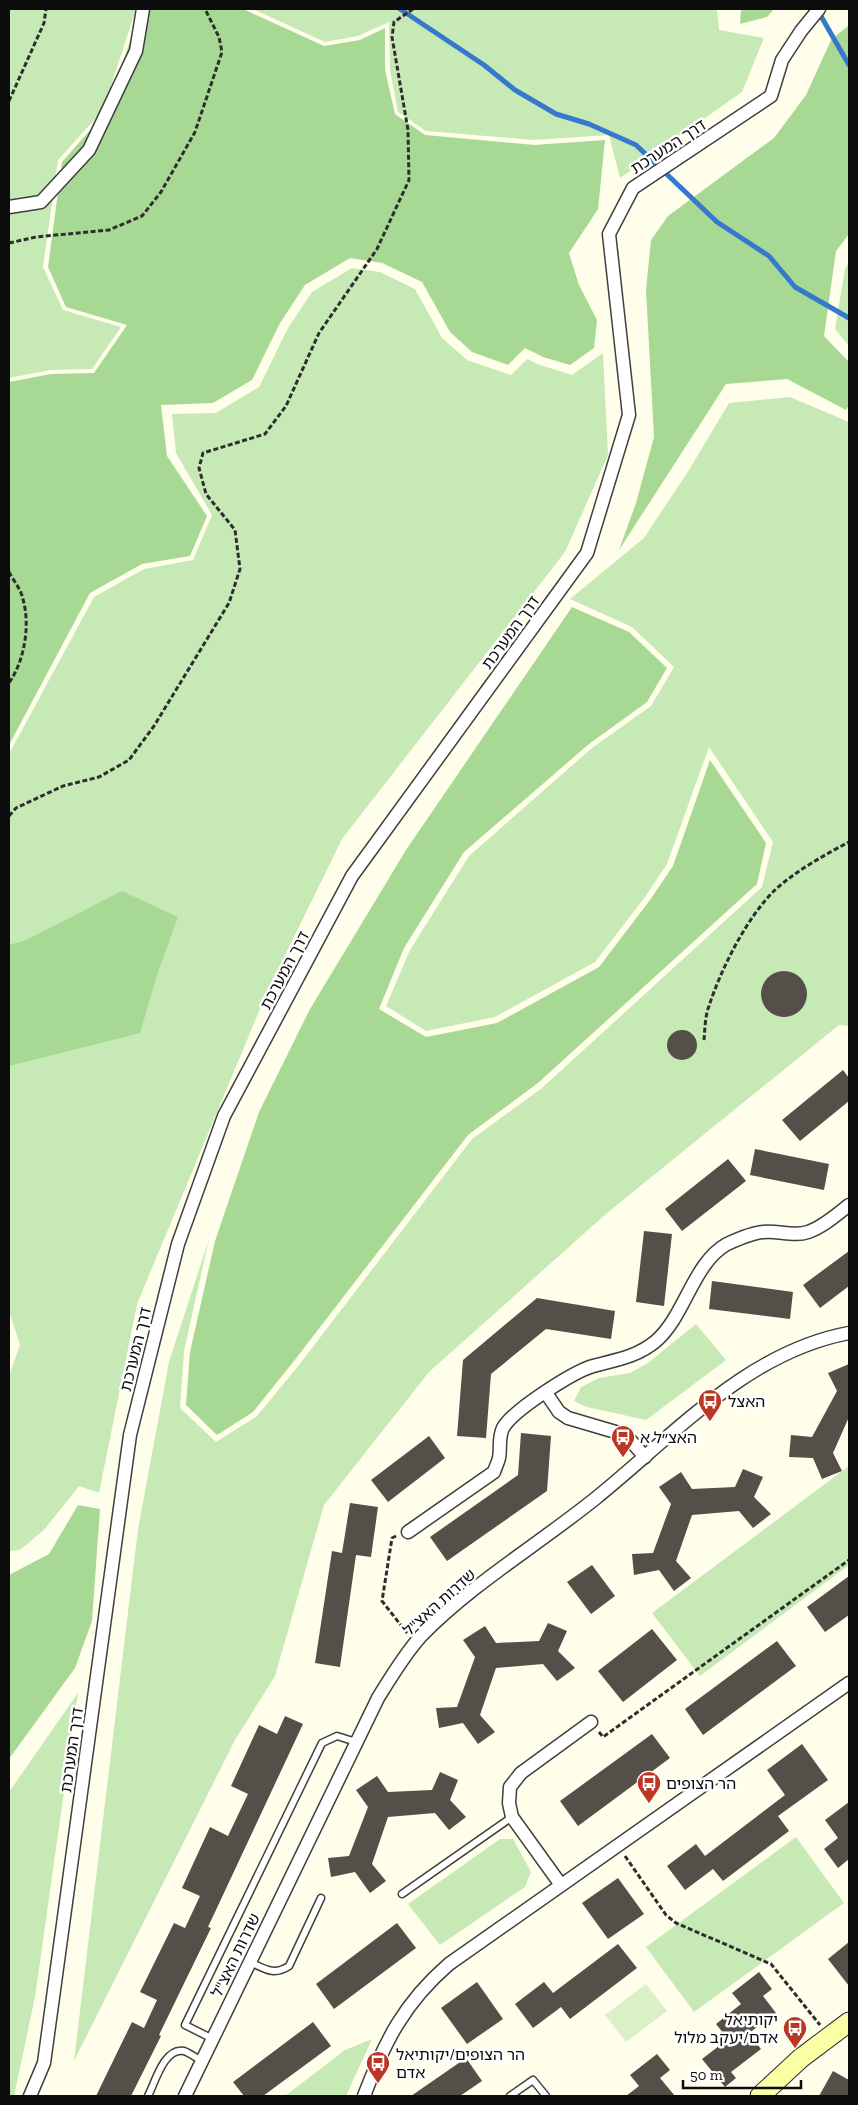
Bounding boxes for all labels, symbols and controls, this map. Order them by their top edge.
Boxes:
street label: דרך המערכת [627,115,710,178]
street label: דרך המערכת [477,592,544,673]
street label: דרך המערכת [256,928,313,1013]
street label: דרך המערכת [116,1305,155,1393]
bus stop icon: האצל [697,1388,723,1422]
place label: האצל [728,1392,765,1411]
bus stop icon: האצ״ל א [610,1424,636,1458]
place label: האצ״ל א [640,1428,697,1447]
street label: שדרות האצ"ל [399,1565,479,1640]
street label: דרך המערכת [56,1706,87,1794]
bus stop icon: הר הצופים [636,1770,662,1804]
place label: הר הצופים [666,1774,736,1793]
street label: שדרות האצ"ל [207,1910,264,2000]
place label: יקותיאל אדם/יעקב מלול [674,2010,778,2047]
bus stop icon: יקותיאל אדם/יעקב מלול [782,2015,808,2049]
place label: הר הצופים/יקותיאל אדם [396,2045,525,2082]
bus stop icon: הר הצופים/יקותיאל אדם [365,2050,391,2084]
scale bar [683,2058,800,2090]
text: 50 m [690,2066,723,2084]

